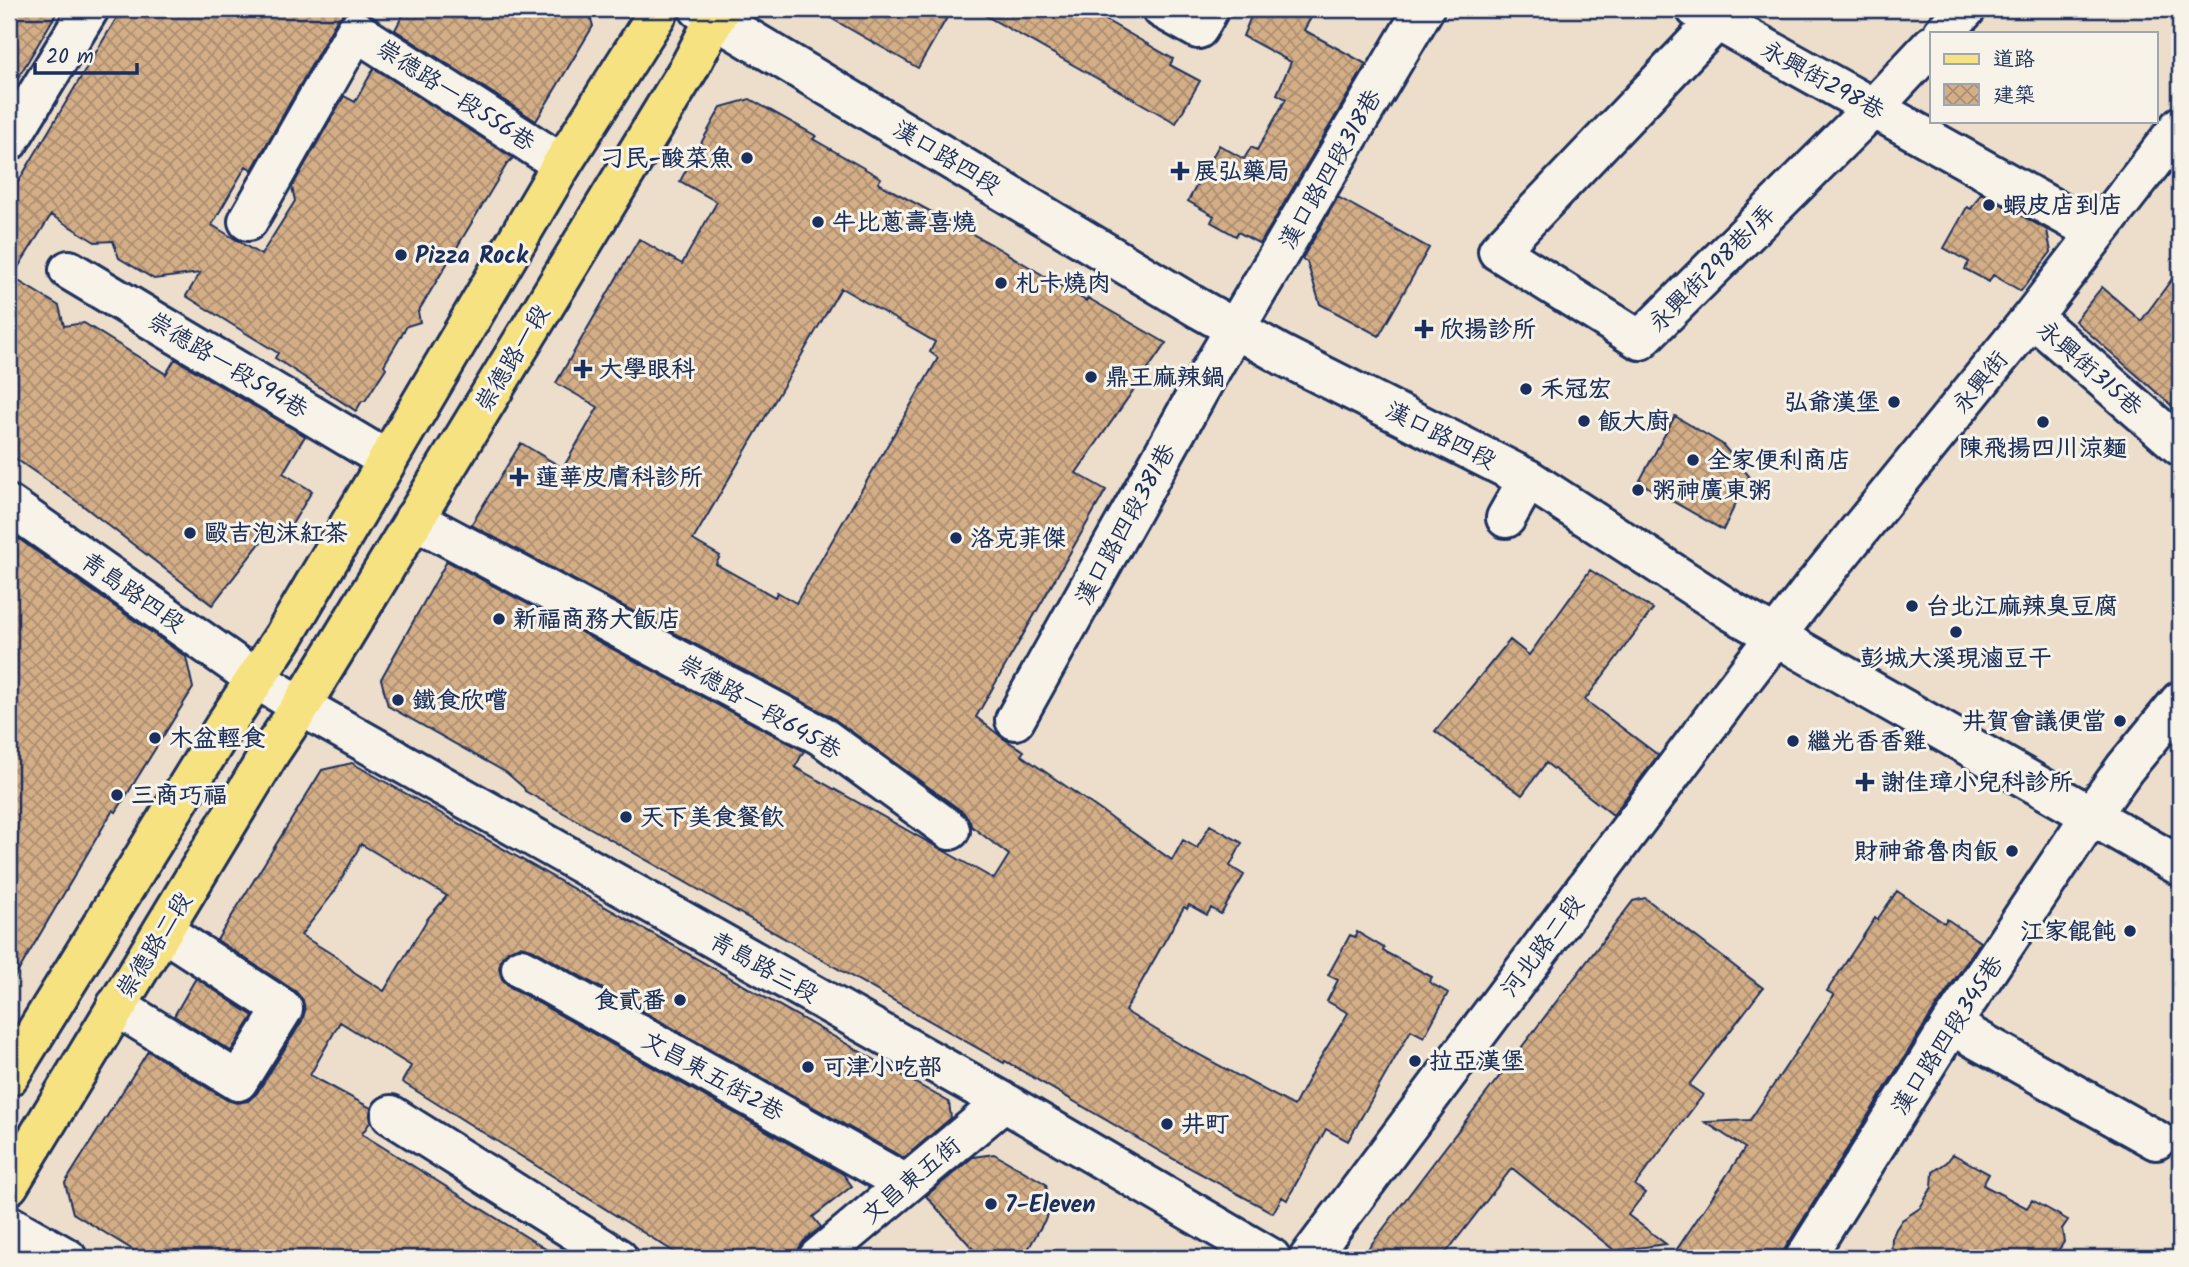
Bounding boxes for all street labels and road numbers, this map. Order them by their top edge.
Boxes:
street label: 崇德路一段556巷 [368,30,543,162]
street label: 永興街298巷 [1753,31,1891,131]
street label: 漢口路四段318巷 [1269,82,1393,257]
street label: 漢口路四段 [885,111,1008,206]
street label: 永興街298巷1弄 [1640,196,1786,342]
street label: 崇德路一段 [466,297,561,420]
street label: 崇德路一段594巷 [139,303,315,430]
street label: 永興街315巷 [2027,312,2151,427]
street label: 永興街 [1943,343,2019,423]
street label: 漢口路四段 [1378,392,1503,481]
street label: 漢口路四段381巷 [1066,437,1187,613]
street label: 青島路四段 [72,543,192,644]
street label: 崇德路一段645巷 [670,646,848,771]
street label: 崇德路二段 [107,885,204,1007]
street label: 河北路二段 [1492,887,1595,1007]
street label: 青島路三段 [701,922,825,1014]
street label: 漢口路四段345巷 [1882,948,2015,1124]
street label: 文昌東五街2巷 [634,1022,791,1133]
street label: 文昌東五街 [853,1128,970,1235]

